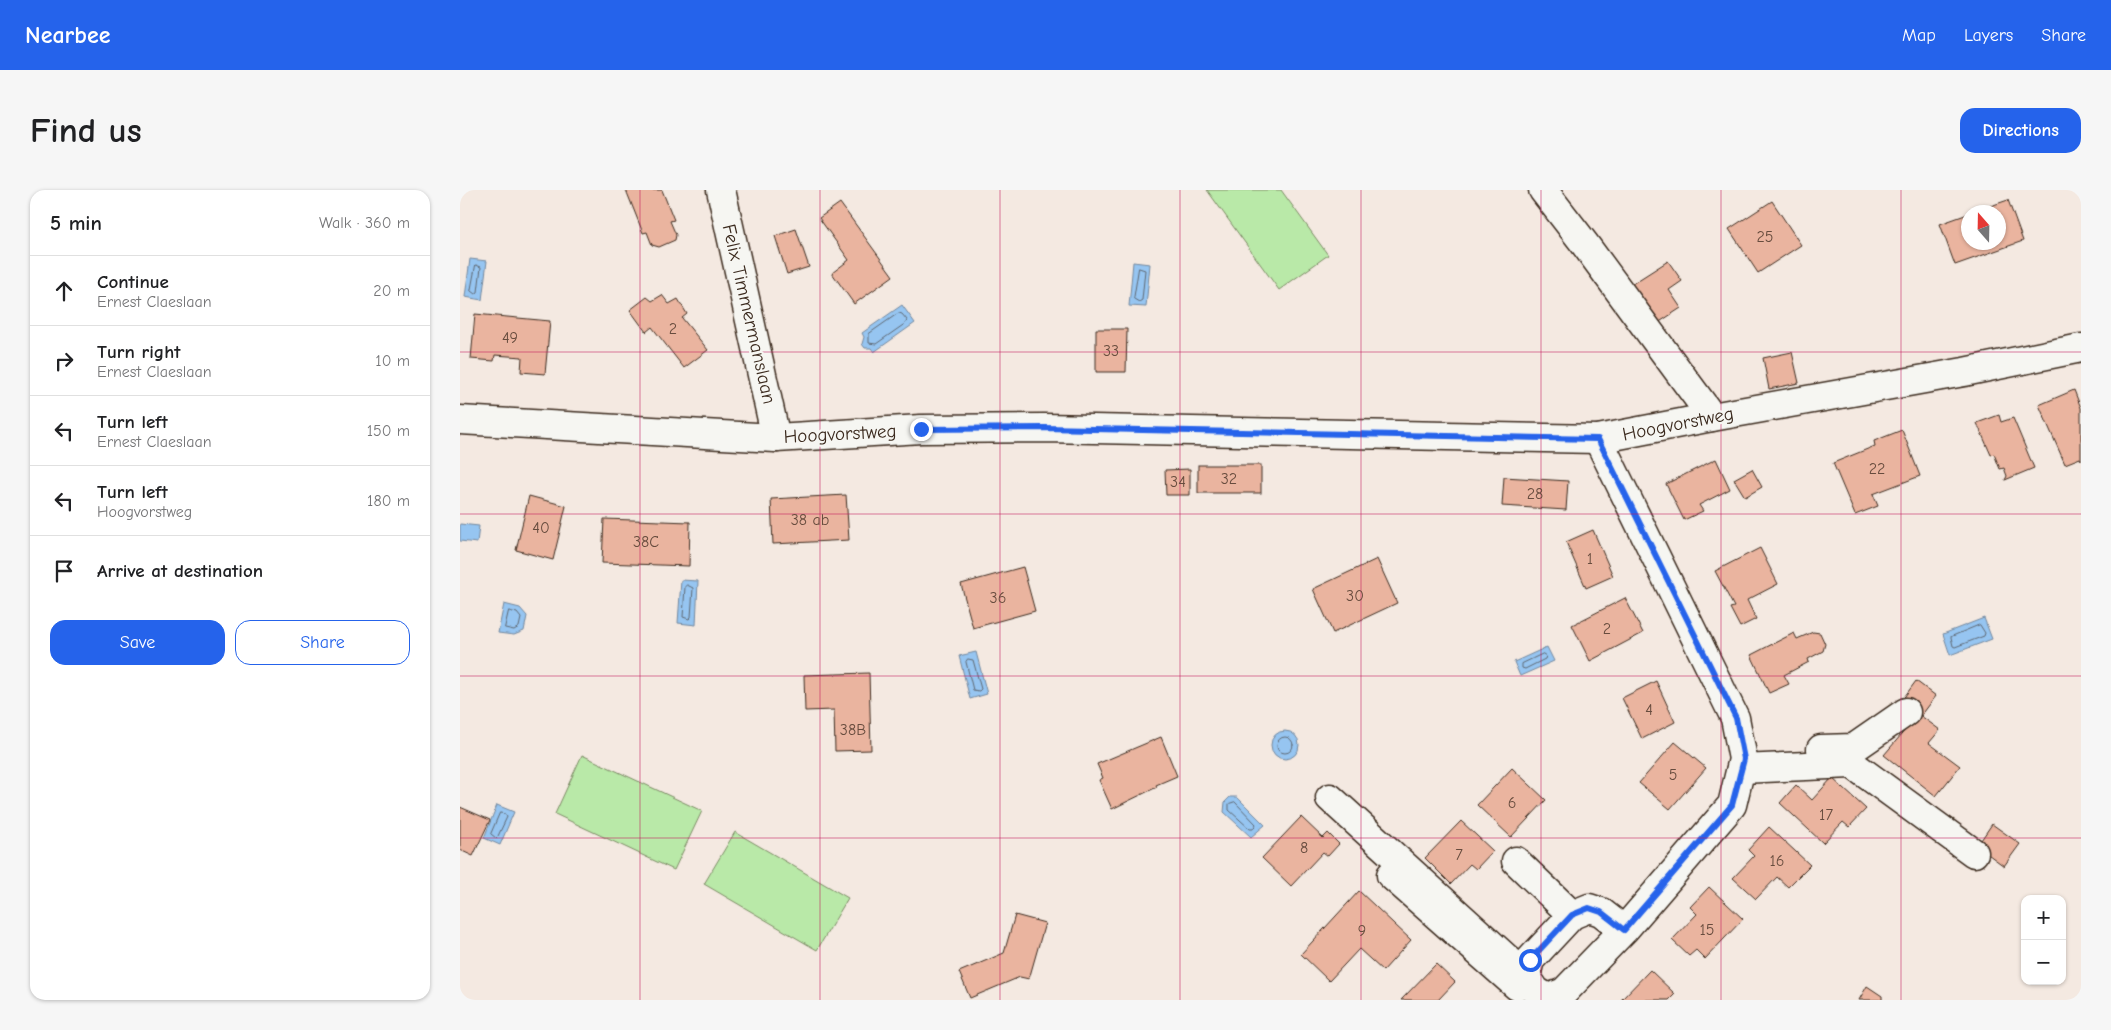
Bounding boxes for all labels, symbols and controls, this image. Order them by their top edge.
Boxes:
text: Nearbee [25,21,110,49]
text: Map [1902,25,1936,46]
text: Layers [1964,25,2013,46]
text: Share [2041,25,2086,46]
button: Directions [1960,108,2081,153]
text: Find us [30,110,142,151]
north arrow [1961,205,2006,250]
text: 5 min [50,211,102,235]
text: Walk · 360 m [319,214,410,232]
street label: Felix Timmermanslaan [718,222,780,406]
house number: 25 [1756,228,1774,246]
text: Continue [97,271,169,293]
icon: ahead [50,277,78,305]
text: 20 m [373,282,410,300]
text: Ernest Claeslaan [97,293,212,311]
house number: 2 [669,320,677,338]
house number: 49 [502,329,518,347]
text: Turn right [97,341,181,363]
house number: 33 [1103,342,1119,360]
icon: right [50,347,78,375]
text: 10 m [375,352,410,370]
text: Ernest Claeslaan [97,363,212,381]
street label: Hoogvorstweg [1620,402,1736,446]
text: Turn left [97,411,168,433]
icon: left [50,417,78,445]
route end [910,418,933,441]
street label: Hoogvorstweg [783,420,897,448]
text: 150 m [367,422,410,440]
text: Ernest Claeslaan [97,433,212,451]
house number: 22 [1869,460,1885,478]
house number: 32 [1221,470,1237,488]
house number: 34 [1170,473,1186,491]
text: Turn left [97,481,168,503]
house number: 28 [1527,485,1543,503]
icon: left [50,487,78,515]
text: 180 m [367,492,410,510]
text: Hoogvorstweg [97,503,192,521]
house number: 38 ab [791,511,829,529]
house number: 40 [532,519,550,537]
house number: 38C [633,533,659,551]
house number: 1 [1587,550,1593,568]
icon: arrive [50,557,78,585]
text: Arrive at destination [97,560,263,582]
house number: 30 [1346,587,1364,605]
house number: 36 [990,589,1006,607]
button: Save [50,620,225,665]
button: Share [235,620,410,665]
house number: 2 [1603,620,1611,638]
house number: 4 [1645,701,1653,719]
house number: 38B [840,721,866,739]
house number: 5 [1669,766,1677,784]
house number: 6 [1508,794,1516,812]
house number: 17 [1819,806,1833,824]
house number: 8 [1300,839,1308,857]
house number: 7 [1455,846,1463,864]
house number: 16 [1769,852,1785,870]
map controls [2021,895,2066,985]
button: + [2021,895,2066,940]
house number: 15 [1699,921,1715,939]
house number: 9 [1358,922,1366,940]
button: − [2021,940,2066,985]
route start [1519,949,1542,972]

